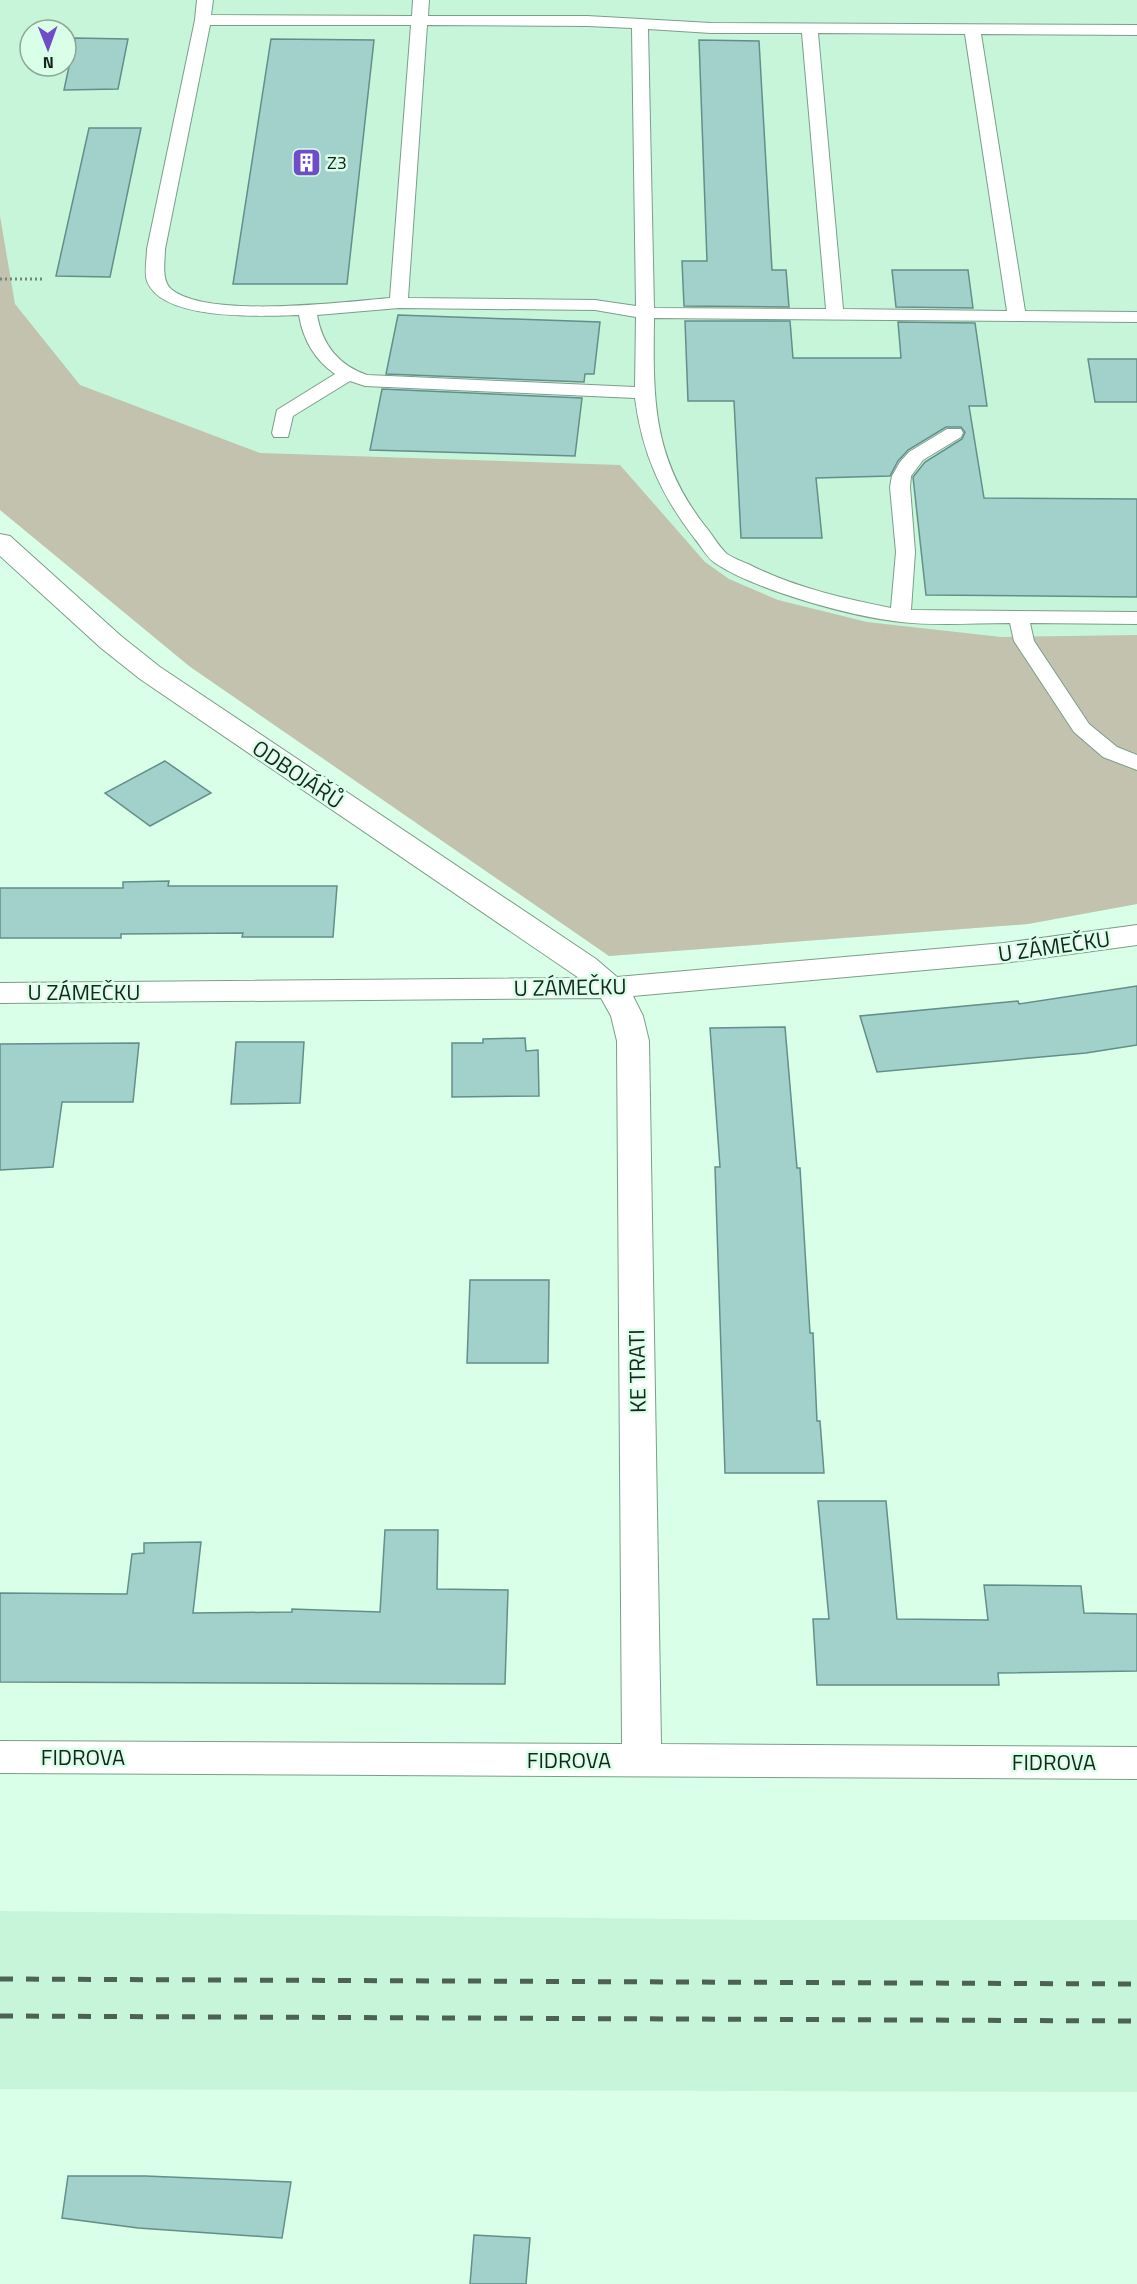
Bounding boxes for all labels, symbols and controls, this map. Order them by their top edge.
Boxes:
north arrow [18,18,78,78]
text: N [43,51,54,75]
building icon: Z3 [290,146,322,178]
place label: Z3 [327,149,347,176]
street label: ODBOJÁŘŮ [246,731,350,817]
street label: U ZÁMEČKU [996,921,1112,971]
street label: U ZÁMEČKU [513,969,627,1005]
street label: U ZÁMEČKU [27,975,141,1009]
street label: KE TRATI [619,1329,655,1413]
street label: FIDROVA [41,1740,125,1774]
street label: FIDROVA [527,1743,611,1777]
street label: FIDROVA [1012,1745,1096,1779]

